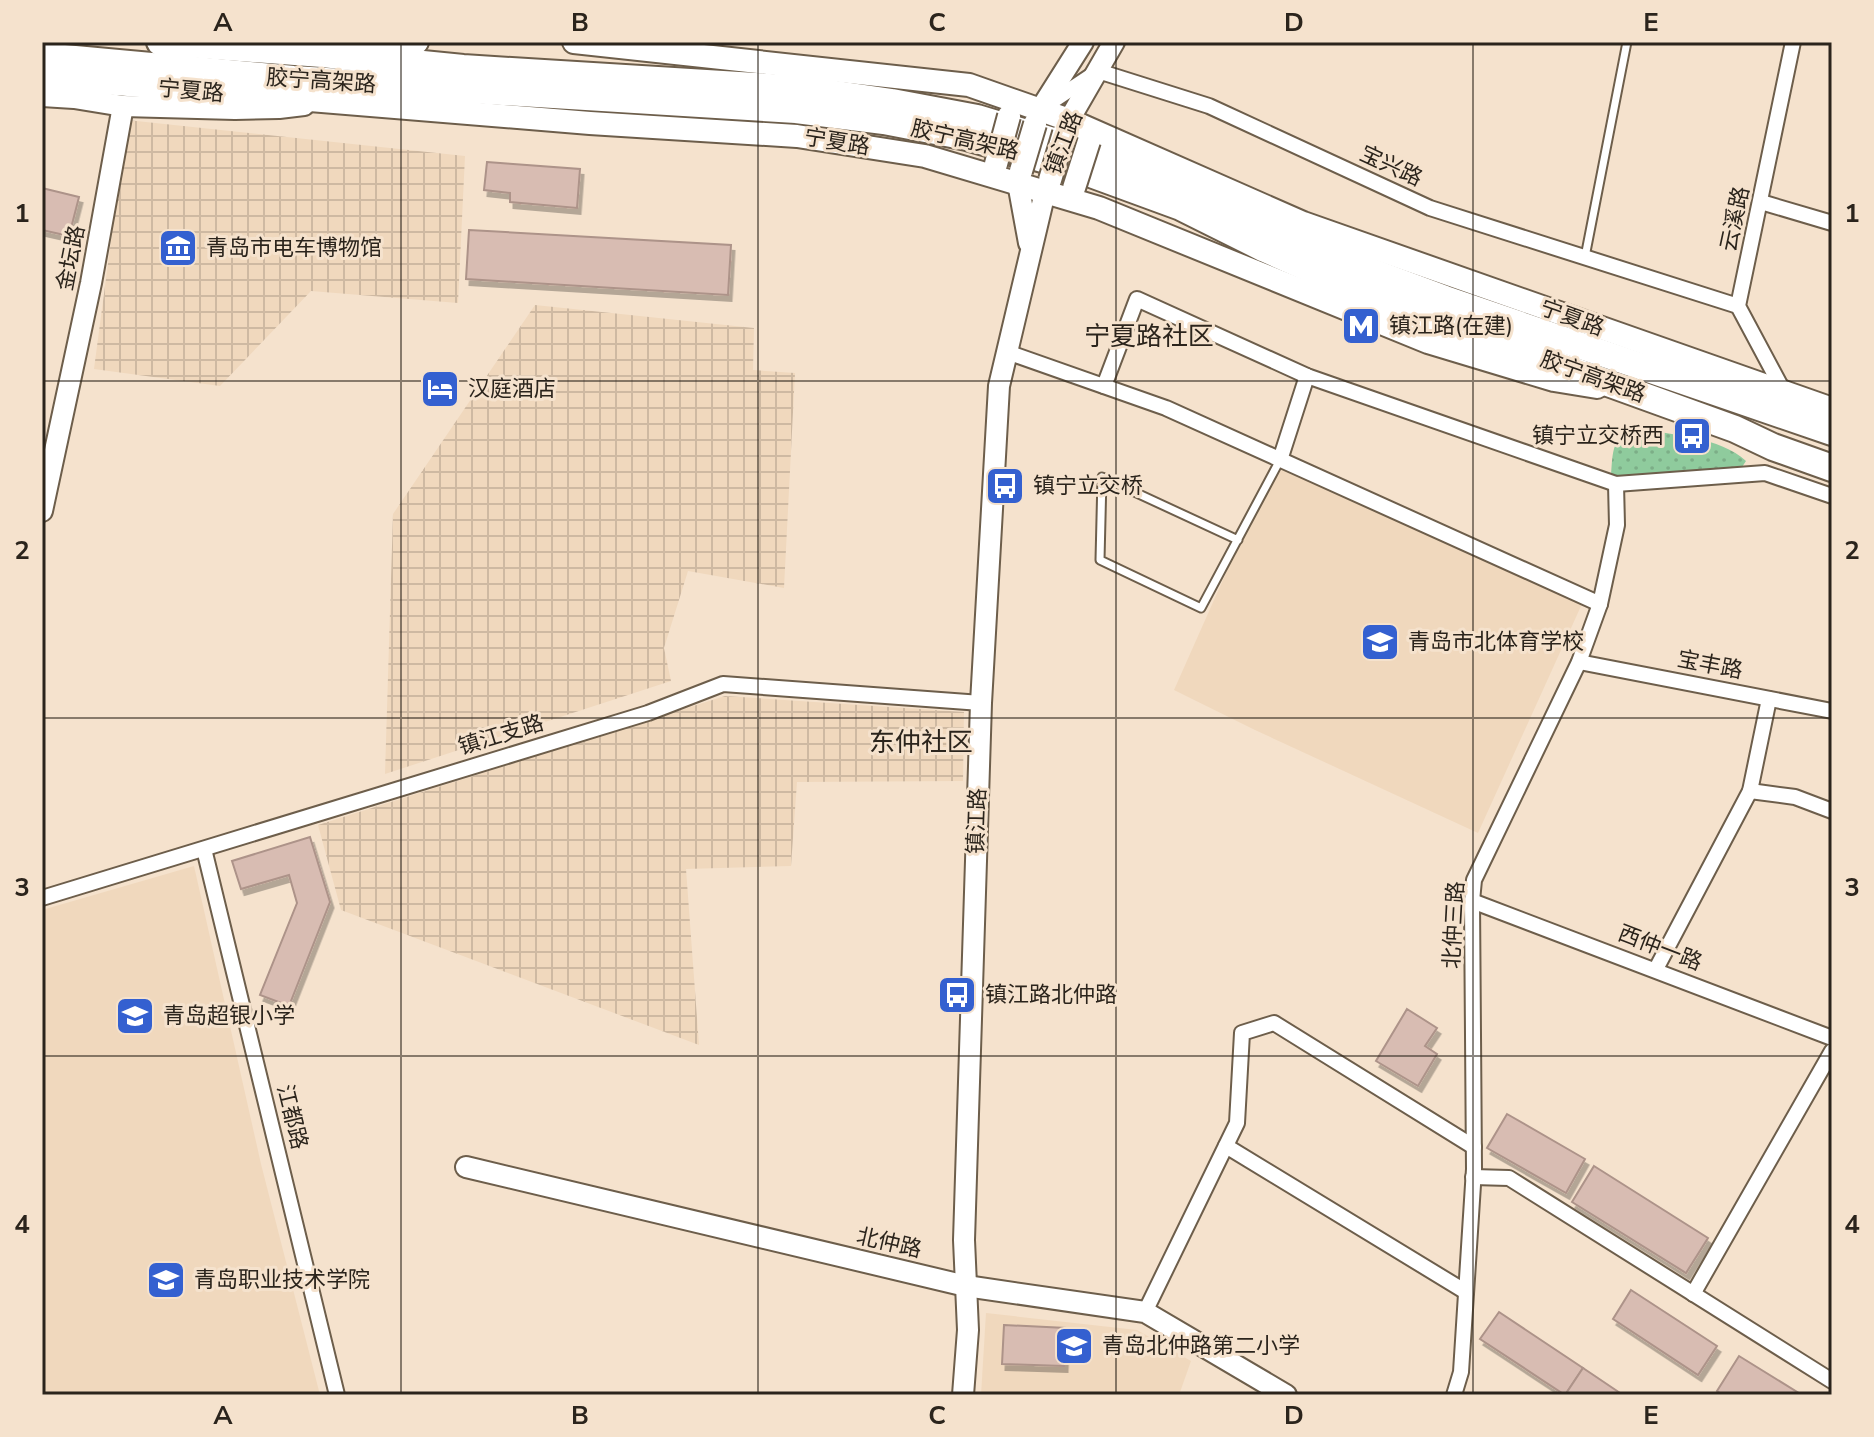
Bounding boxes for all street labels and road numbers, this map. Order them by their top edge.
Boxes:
street label: 胶宁高架路 [265,62,377,100]
street label: 宁夏路 [157,73,225,109]
street label: 镇江路 [1038,107,1090,179]
street label: 胶宁高架路 [908,113,1022,167]
street label: 宁夏路 [802,122,872,162]
street label: 宝兴路 [1355,138,1427,194]
street label: 云溪路 [1713,184,1757,254]
street label: 金坛路 [50,223,92,293]
street label: 宁夏路 [1536,293,1608,343]
street label: 胶宁高架路 [1536,344,1650,410]
street label: 宝丰路 [1675,644,1745,686]
street label: 镇江支路 [455,708,547,762]
street label: 镇江路 [961,787,993,855]
street label: 北仲三路 [1437,880,1471,970]
street label: 西仲一路 [1614,918,1706,978]
street label: 江都路 [269,1081,315,1153]
street label: 北仲路 [853,1221,925,1265]

